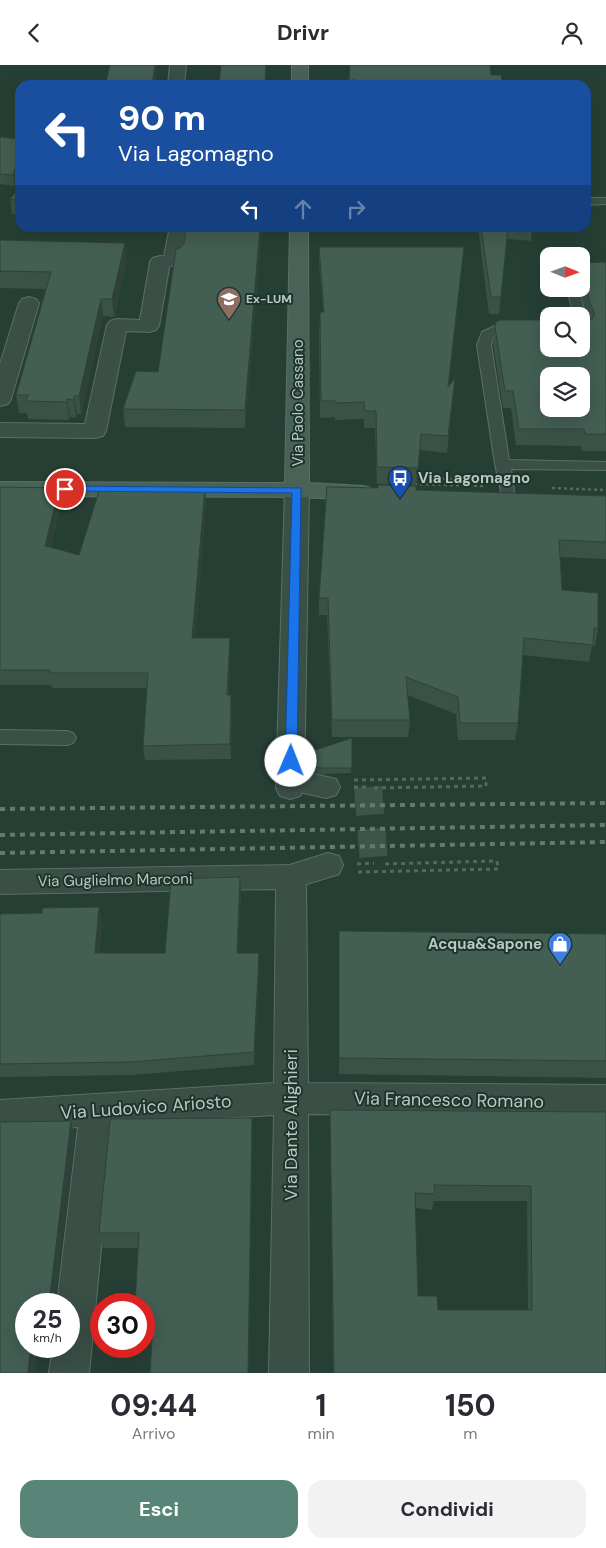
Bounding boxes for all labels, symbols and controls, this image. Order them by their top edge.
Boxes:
text: Drivr [277,18,329,47]
icon: back [20,19,48,47]
icon: person [558,19,586,47]
text: 90 m [118,95,206,141]
icon: left [35,100,100,165]
text: Via Lagomagno [118,139,274,168]
icon: left [236,195,264,223]
icon: ahead [289,195,317,223]
icon: right [342,195,370,223]
north arrow [540,247,590,297]
map controls [540,247,590,417]
school or university icon: Ex-LUM [216,286,242,320]
place label: Ex-LUM [246,291,292,307]
button: search [540,307,590,357]
street label: Via Paolo Cassano [288,339,308,467]
button: layers [540,367,590,417]
bus stop icon: Via Lagomagno [387,465,413,499]
pin [44,468,86,510]
place label: Via Lagomagno [418,468,530,488]
icon: arrive [51,475,79,503]
position arrow [264,734,316,786]
street label: Via Guglielmo Marconi [37,869,193,891]
shop icon: Acqua&Sapone [547,931,573,965]
place label: Acqua&Sapone [428,934,542,954]
street label: Via Dante Alighieri [279,1049,303,1201]
street label: Via Francesco Romano [354,1086,544,1114]
street label: Via Ludovico Ariosto [60,1089,232,1125]
speed limit sign: 30 [90,1293,155,1358]
text: 25 [33,1303,62,1336]
text: km/h [33,1330,62,1346]
text: 09:44 [110,1386,197,1425]
text: 1 [316,1386,326,1425]
text: 150 [445,1386,496,1425]
text: Arrivo [132,1423,176,1444]
text: min [307,1423,335,1444]
text: m [463,1423,477,1444]
button: Esci [20,1480,298,1538]
button: Condividi [308,1480,586,1538]

